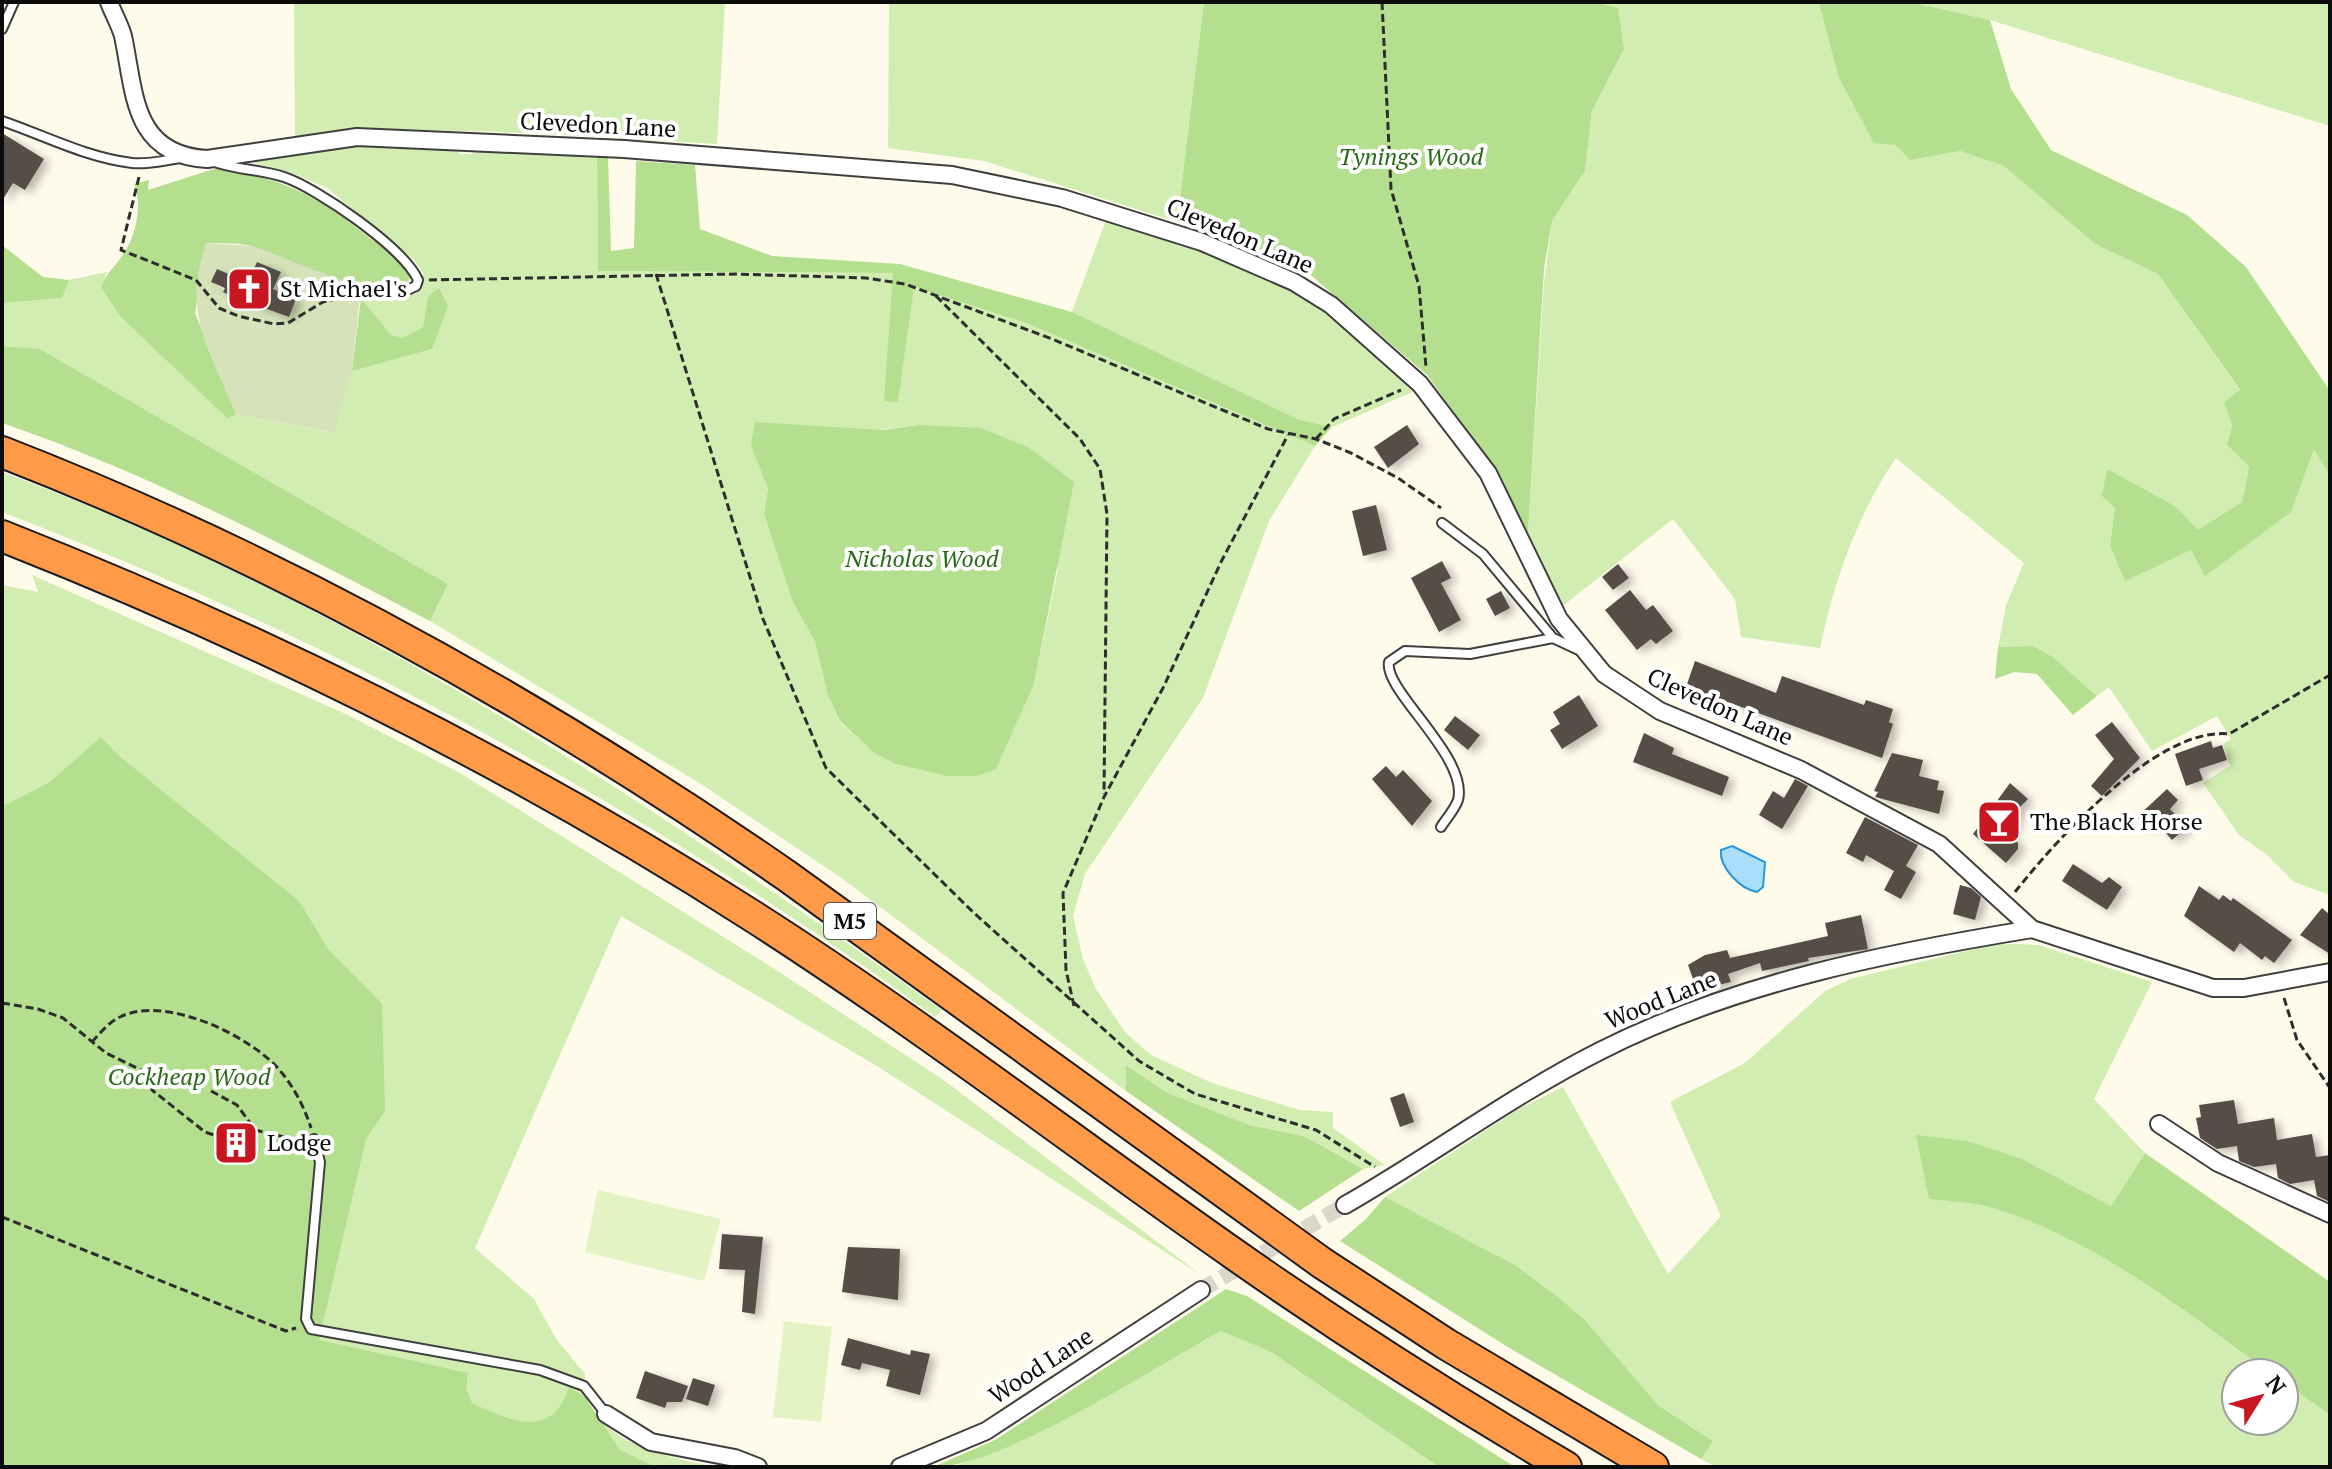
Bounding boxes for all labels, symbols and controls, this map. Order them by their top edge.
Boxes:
street label: Clevedon Lane [519,104,677,144]
park label: Tynings Wood [1339,140,1485,172]
street label: Clevedon Lane [1162,190,1319,280]
church icon: St Michael's [225,265,273,313]
place label: St Michael's [280,272,407,304]
park label: Nicholas Wood [844,542,1000,574]
street label: Clevedon Lane [1642,660,1798,753]
bar icon: The Black Horse [1975,798,2023,846]
place label: The Black Horse [2030,805,2203,837]
road number: M5 [824,903,876,939]
street label: Wood Lane [1600,962,1721,1036]
park label: Cockheap Wood [107,1060,272,1092]
building icon: Lodge [212,1119,260,1167]
place label: Lodge [267,1126,331,1158]
street label: Wood Lane [982,1320,1099,1411]
north arrow [2220,1357,2300,1437]
text: N [2260,1369,2293,1400]

